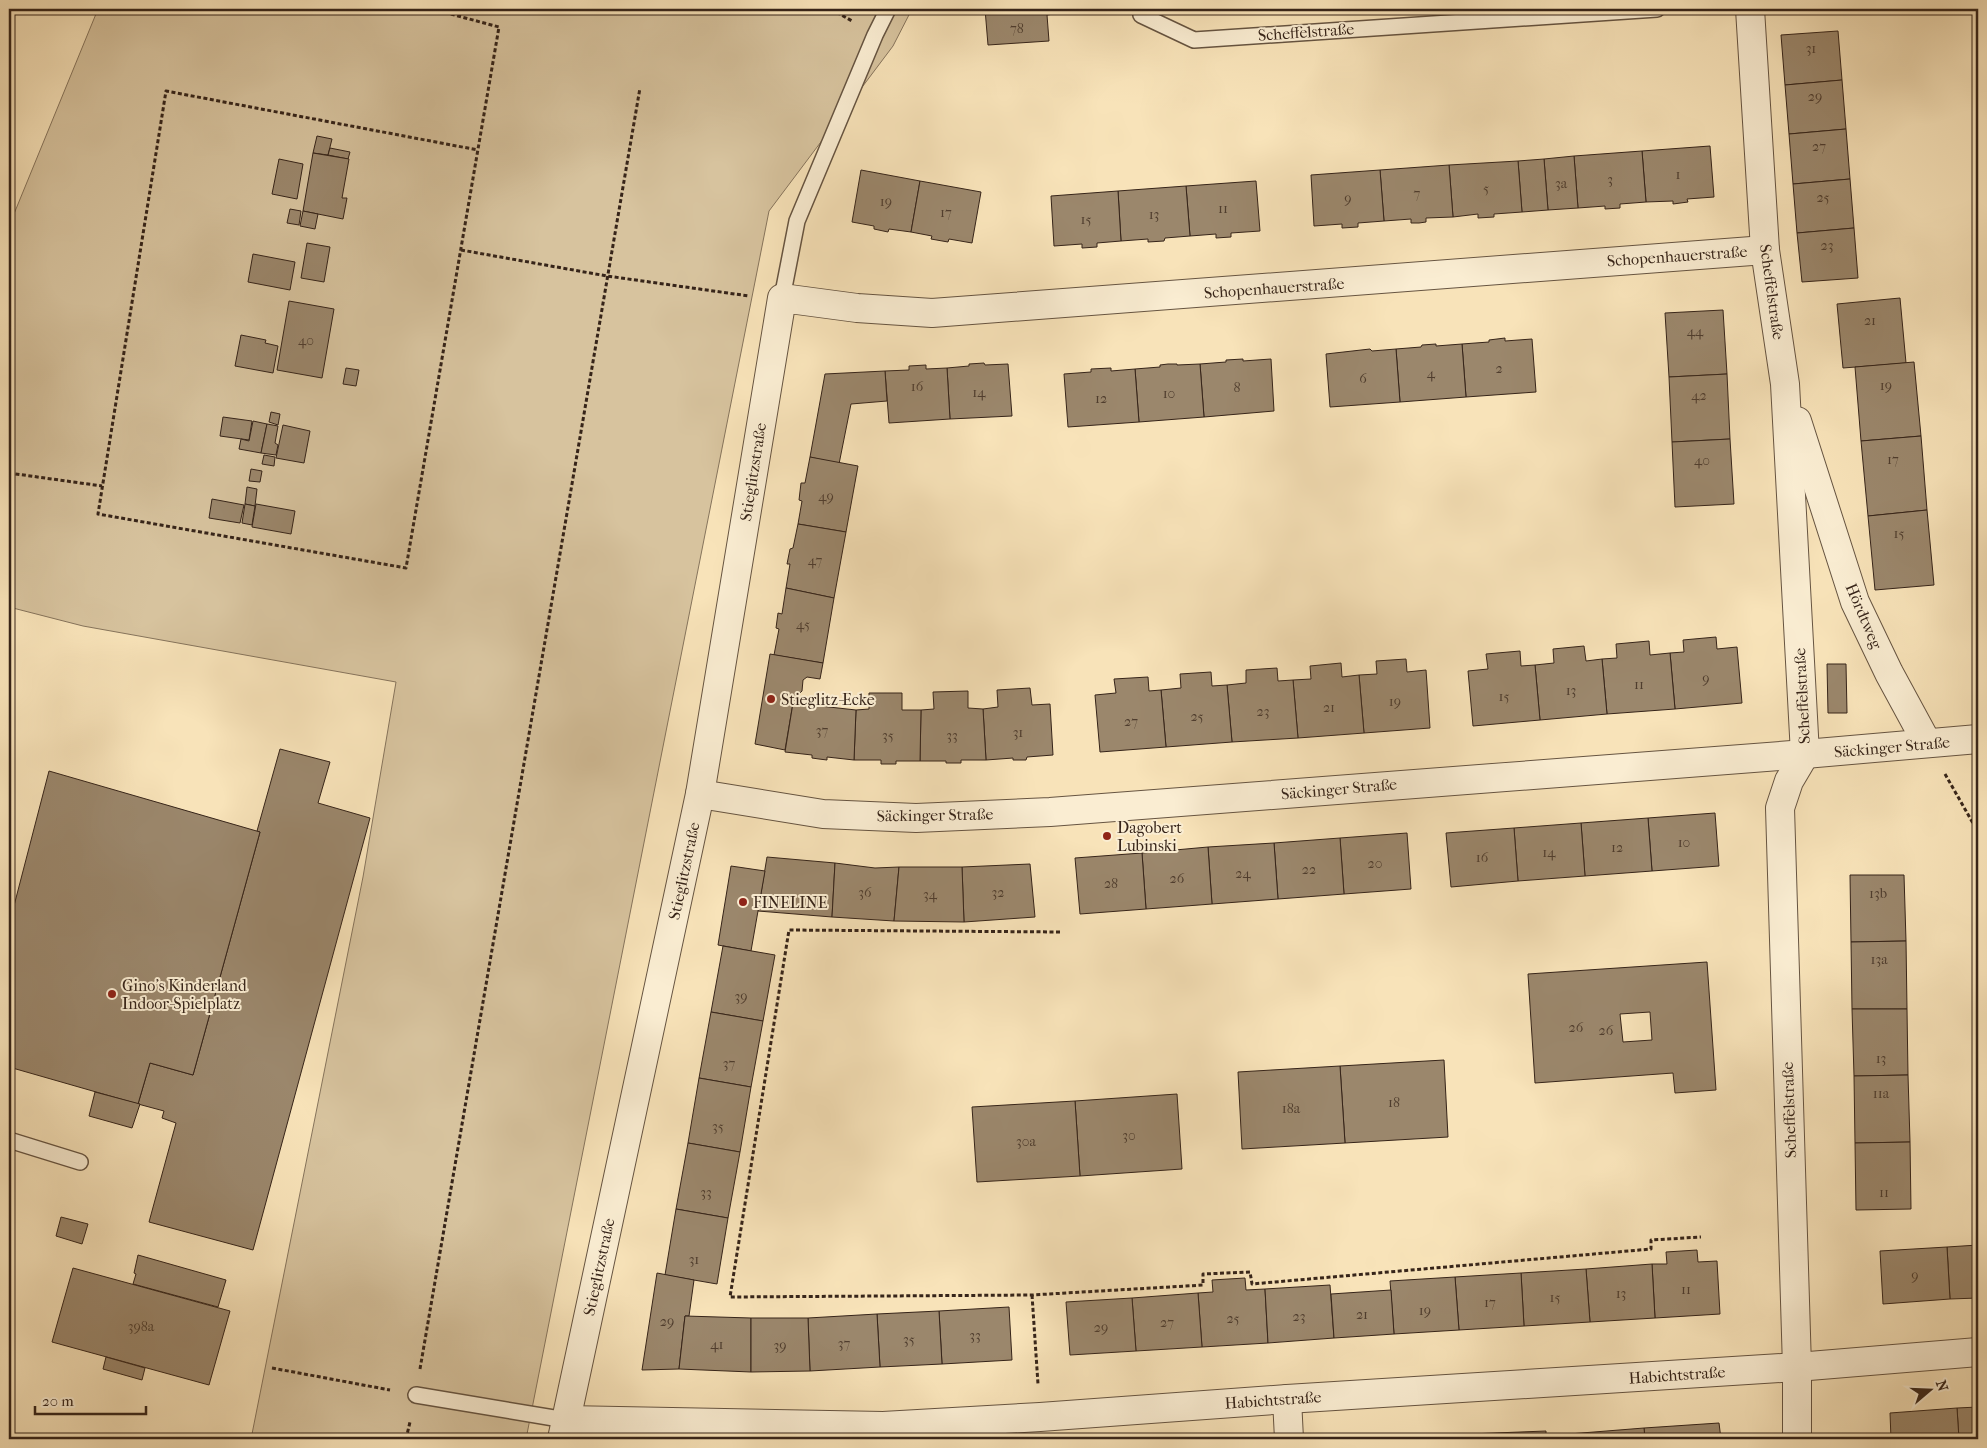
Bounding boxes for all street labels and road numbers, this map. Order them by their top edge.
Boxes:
street label: Scheffelstraße [1257,19,1355,45]
street label: Schopenhauerstraße [1606,242,1748,270]
street label: Scheffelstraße [1756,243,1788,341]
street label: Schopenhauerstraße [1203,274,1345,302]
street label: Stieglitzstraße [736,421,770,523]
street label: Hördtweg [1842,580,1887,652]
street label: Scheffelstraße [1790,647,1814,745]
street label: Säckinger Straße [1833,732,1951,762]
street label: Säckinger Straße [1280,774,1398,804]
street label: Säckinger Straße [877,804,993,826]
street label: Stieglitzstraße [664,820,704,922]
street label: Scheffelstraße [1778,1061,1800,1158]
street label: Stieglitzstraße [579,1216,619,1318]
street label: Habichtstraße [1628,1362,1726,1388]
street label: Habichtstraße [1224,1387,1322,1413]

